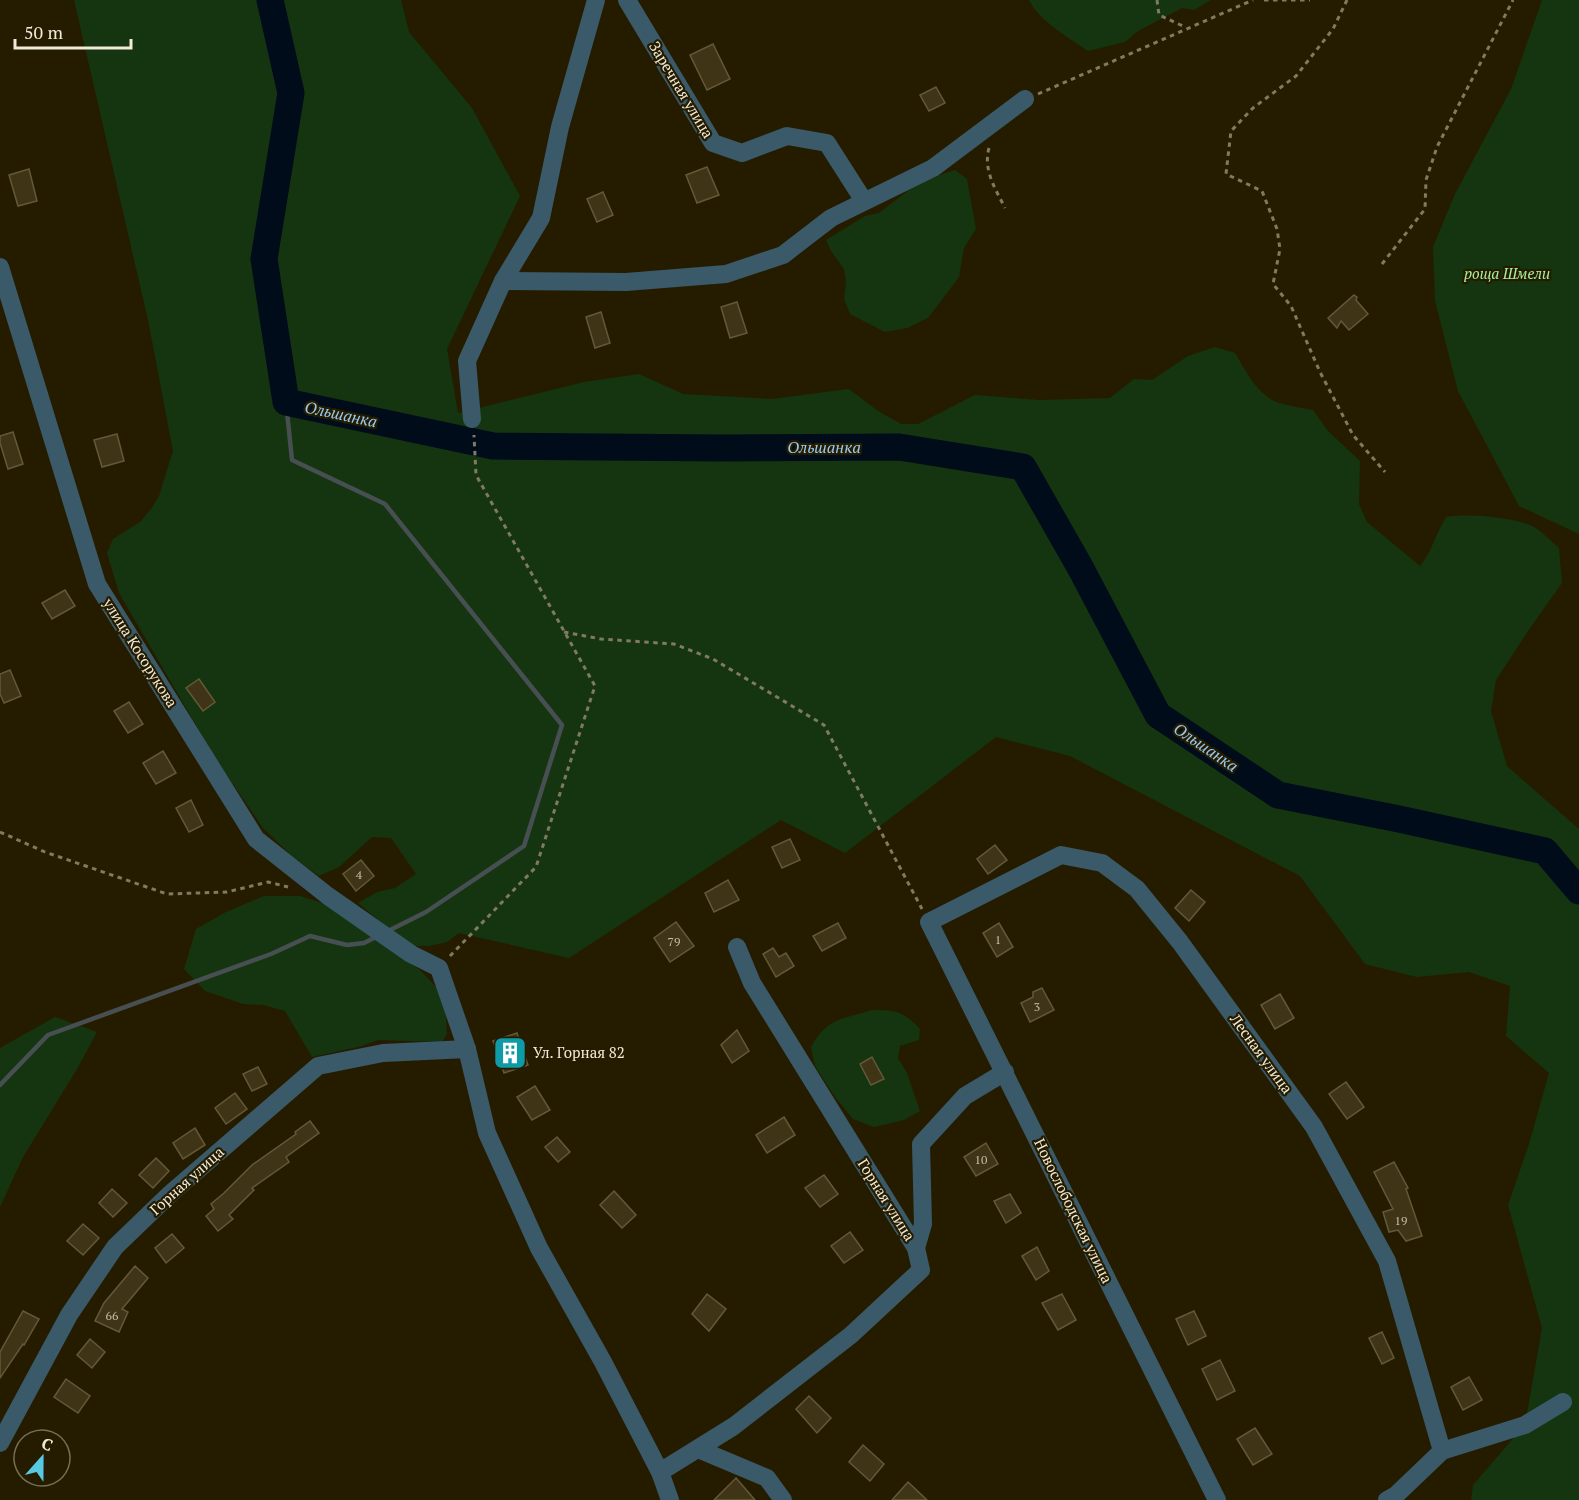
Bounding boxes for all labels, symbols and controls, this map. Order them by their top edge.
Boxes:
scale bar [15,12,130,50]
text: 50 m [24,20,64,44]
street label: Заречная улица [645,37,719,142]
park label: роща Шмели [1464,263,1550,283]
water label: Ольшанка [303,396,379,432]
water label: Ольшанка [787,436,861,458]
street label: улица Косорукова [99,593,183,711]
water label: Ольшанка [1169,717,1243,777]
house number: 4 [356,867,363,882]
house number: 1 [995,932,1001,947]
house number: 79 [668,934,680,949]
house number: 3 [1034,999,1040,1014]
street label: Лесная улица [1225,1009,1298,1098]
building icon: Ул. Горная 82 [492,1035,528,1071]
place label: Ул. Горная 82 [533,1042,625,1062]
street label: Новослободская улица [1030,1135,1118,1287]
street label: Горная улица [145,1141,228,1219]
house number: 10 [975,1152,987,1167]
street label: Горная улица [854,1155,920,1245]
house number: 19 [1395,1213,1407,1228]
house number: 66 [106,1308,119,1323]
north arrow [12,1428,72,1488]
text: С [39,1432,56,1456]

